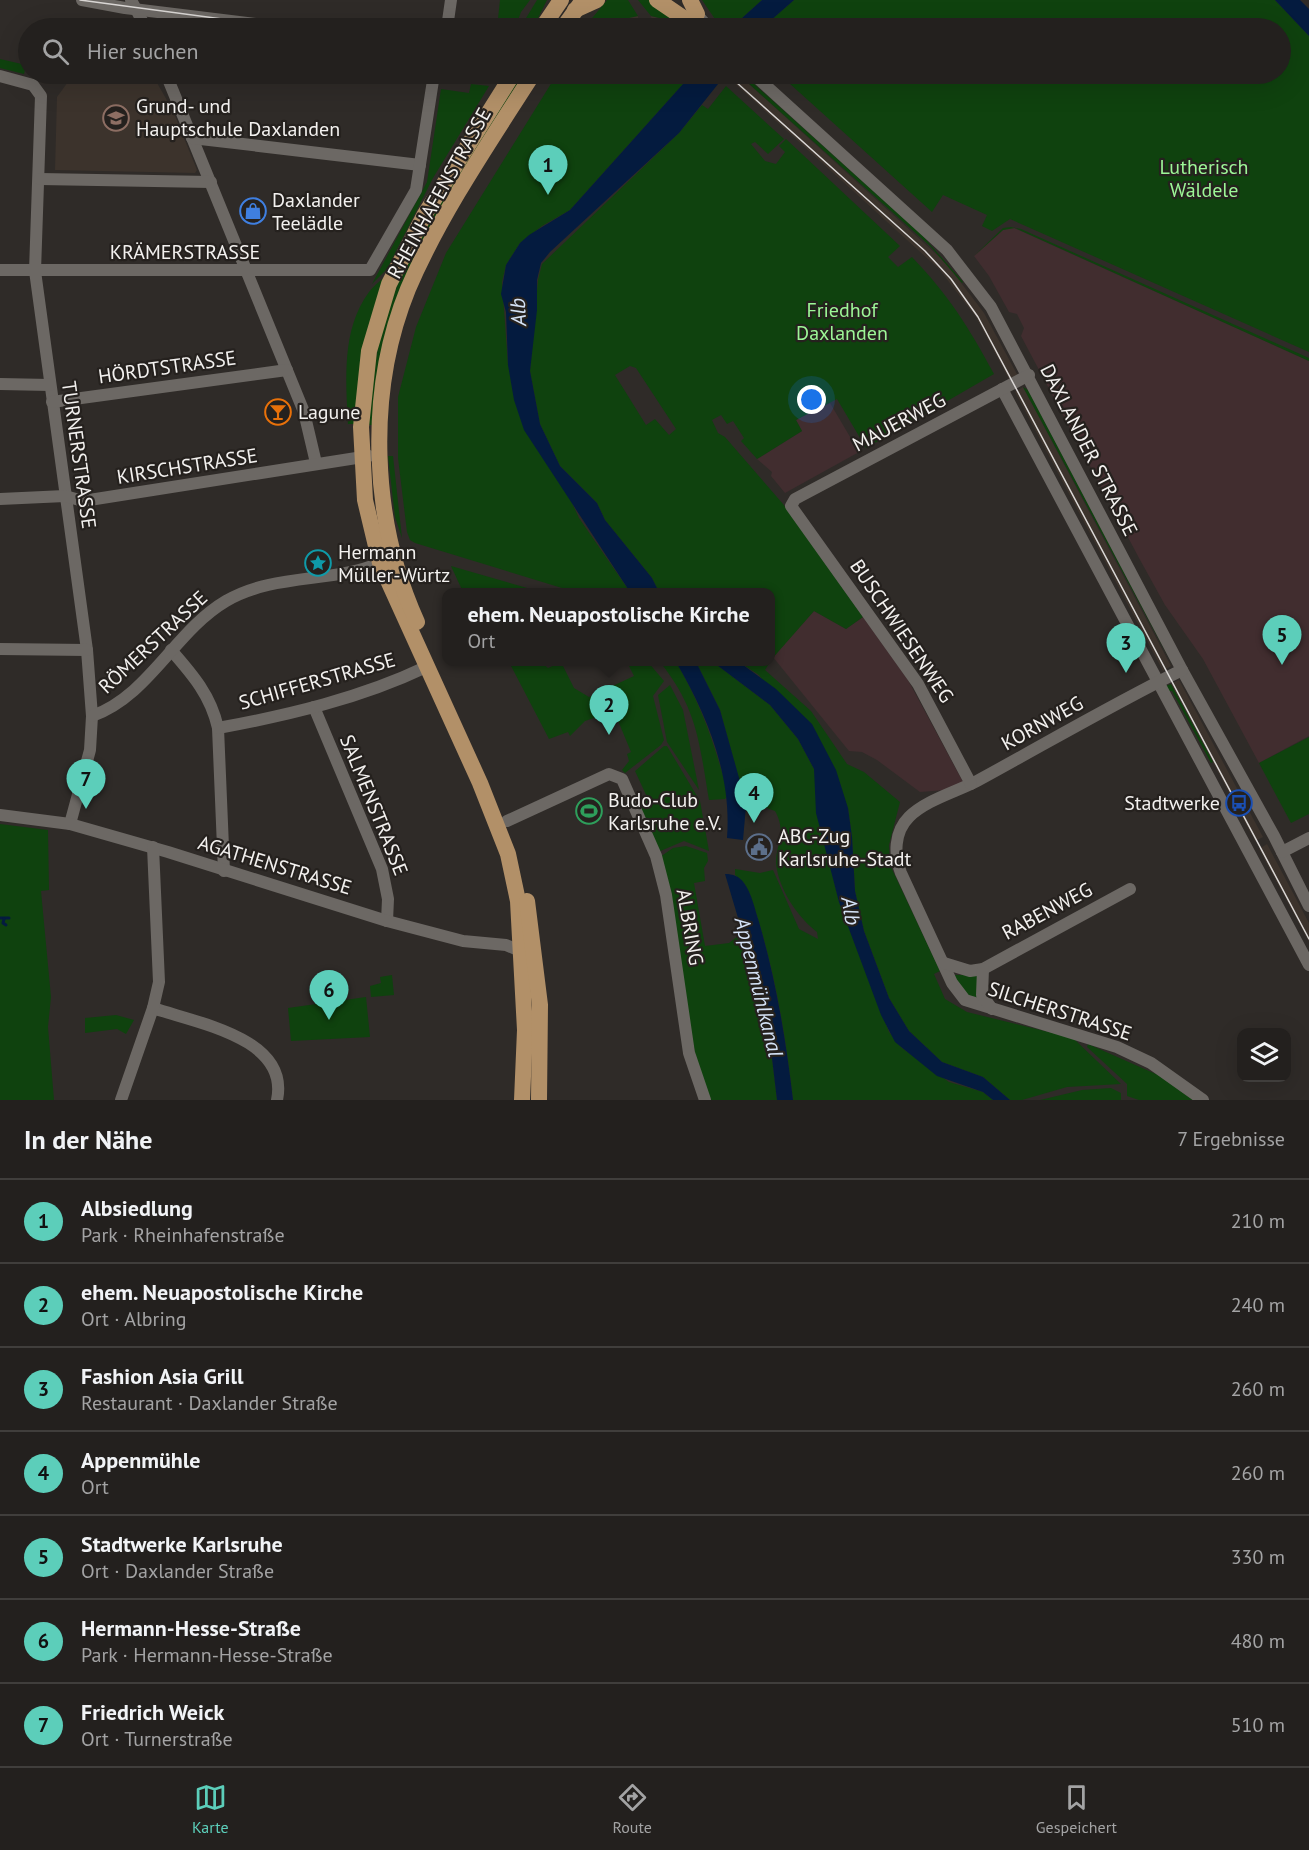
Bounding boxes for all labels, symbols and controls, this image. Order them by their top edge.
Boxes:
search box [18,18,1291,84]
icon: search [39,35,72,68]
text: Hier suchen [87,37,199,65]
place label: Grund- und Hauptschule Daxlanden [136,93,340,142]
school or university icon: Grund- und Hauptschule Daxlanden [101,103,131,133]
street label: RHEINHAFENSTRASSE [381,103,497,283]
pin: 1 [528,146,568,195]
park label: Lutherisch Wäldele [1159,154,1249,203]
place label: Daxlander Teelädle [272,187,360,236]
shop icon: Daxlander Teelädle [238,196,268,226]
street label: KRÄMERSTRASSE [110,239,260,265]
water label: Alb [504,297,532,328]
park label: Friedhof Daxlanden [796,297,888,346]
street label: HÖRDTSTRASSE [96,344,238,390]
street label: DAXLANDER STRASSE [1034,360,1144,540]
street label: TURNERSTRASSE [56,379,102,531]
your location [797,385,826,414]
street label: MAUERWEG [848,387,950,457]
bar icon: Lagune [263,397,293,427]
place label: Lagune [298,399,360,425]
street label: KIRSCHSTRASSE [115,442,259,490]
place label: Hermann Müller-Würtz [338,539,450,588]
place icon: Hermann Müller-Würtz [303,548,333,578]
street label: BUSCHWIESENWEG [844,554,960,708]
street label: RÖMERSTRASSE [93,585,213,699]
popup [442,588,775,666]
text: ehem. Neuapostolische Kirche [467,600,750,628]
pin: 5 [1262,616,1302,665]
pin: 3 [1106,624,1146,673]
text: Ort [467,628,495,654]
street label: SCHIFFERSTRASSE [236,646,398,716]
pin: 2 [590,686,628,735]
street label: KORNWEG [996,690,1088,756]
street label: SALMENSTRASSE [334,731,414,879]
pin: 7 [66,760,106,809]
pin: 4 [734,774,774,823]
place label: Budo-Club Karlsruhe e.V. [608,787,722,836]
bus stop icon: Stadtwerke [1224,788,1254,818]
place label: Stadtwerke [1124,790,1220,816]
sports icon: Budo-Club Karlsruhe e.V. [574,796,604,826]
place label: ABC-Zug Karlsruhe-Stadt [778,823,912,872]
street label: AGATHENSTRASSE [195,829,355,901]
public building icon: ABC-Zug Karlsruhe-Stadt [744,832,774,862]
street label: RABENWEG [997,876,1097,946]
street label: ALBRING [670,887,710,967]
water label: Alb [835,894,867,927]
water label: Appenmühlkanal [728,913,789,1060]
pin: 6 [310,970,348,1020]
street label: SILCHERSTRASSE [985,976,1135,1046]
map controls [1237,1028,1291,1082]
button: layers [1237,1028,1291,1082]
text: In der Nähe [24,1123,152,1156]
text: 7 Ergebnisse [1177,1126,1285,1152]
text: Albsiedlung [81,1194,193,1222]
text: 1 [38,1208,49,1234]
text: 210 m [1231,1208,1285,1234]
text: Park · Rheinhafenstraße [81,1222,285,1248]
text: ehem. Neuapostolische Kirche [81,1278,363,1306]
text: 2 [38,1292,49,1318]
text: 240 m [1231,1292,1285,1318]
text: Ort · Albring [81,1306,186,1332]
text: Fashion Asia Grill [81,1362,243,1390]
text: 3 [38,1376,49,1402]
text: 260 m [1231,1376,1285,1402]
text: Restaurant · Daxlander Straße [81,1390,338,1416]
text: Appenmühle [81,1446,200,1474]
text: 4 [38,1460,49,1486]
text: 260 m [1231,1460,1285,1486]
text: Ort [81,1474,109,1500]
text: Stadtwerke Karlsruhe [81,1530,283,1558]
text: 5 [38,1544,49,1570]
text: 330 m [1231,1544,1285,1570]
text: Ort · Daxlander Straße [81,1558,274,1584]
text: Hermann-Hesse-Straße [81,1614,301,1642]
text: 6 [38,1628,49,1654]
text: 480 m [1231,1628,1285,1654]
text: Park · Hermann-Hesse-Straße [81,1642,333,1668]
text: Friedrich Weick [81,1698,224,1726]
text: 7 [38,1712,49,1738]
text: 510 m [1231,1712,1285,1738]
text: Ort · Turnerstraße [81,1726,233,1752]
tab: Karte [192,1781,229,1837]
tab: Route [613,1781,652,1837]
tab: Gespeichert [1036,1781,1117,1837]

